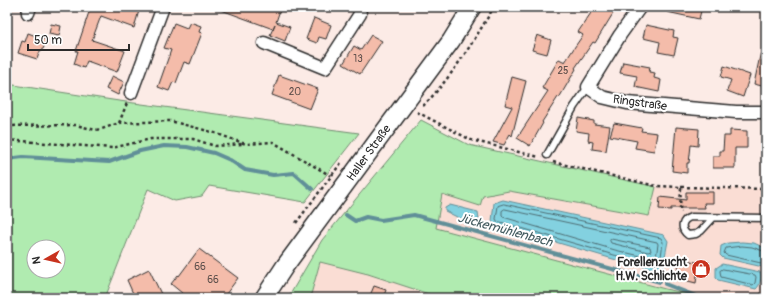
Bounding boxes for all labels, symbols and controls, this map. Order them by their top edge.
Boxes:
scale bar [28,26,129,52]
text: 50 m [34,33,62,48]
house number: 13 [353,53,363,65]
house number: 25 [557,65,569,77]
house number: 20 [289,86,301,98]
street label: Ringstraße [612,92,668,114]
street label: Haller Straße [344,122,394,184]
water label: Jückemühlenbach [456,210,555,251]
north arrow [26,239,66,279]
text: N [30,255,44,265]
place label: Forellenzucht H.W. Schlichte [615,255,688,284]
shop icon: Forellenzucht H.W. Schlichte [690,258,712,280]
house number: 66 [194,261,206,273]
house number: 66 [207,274,219,286]

